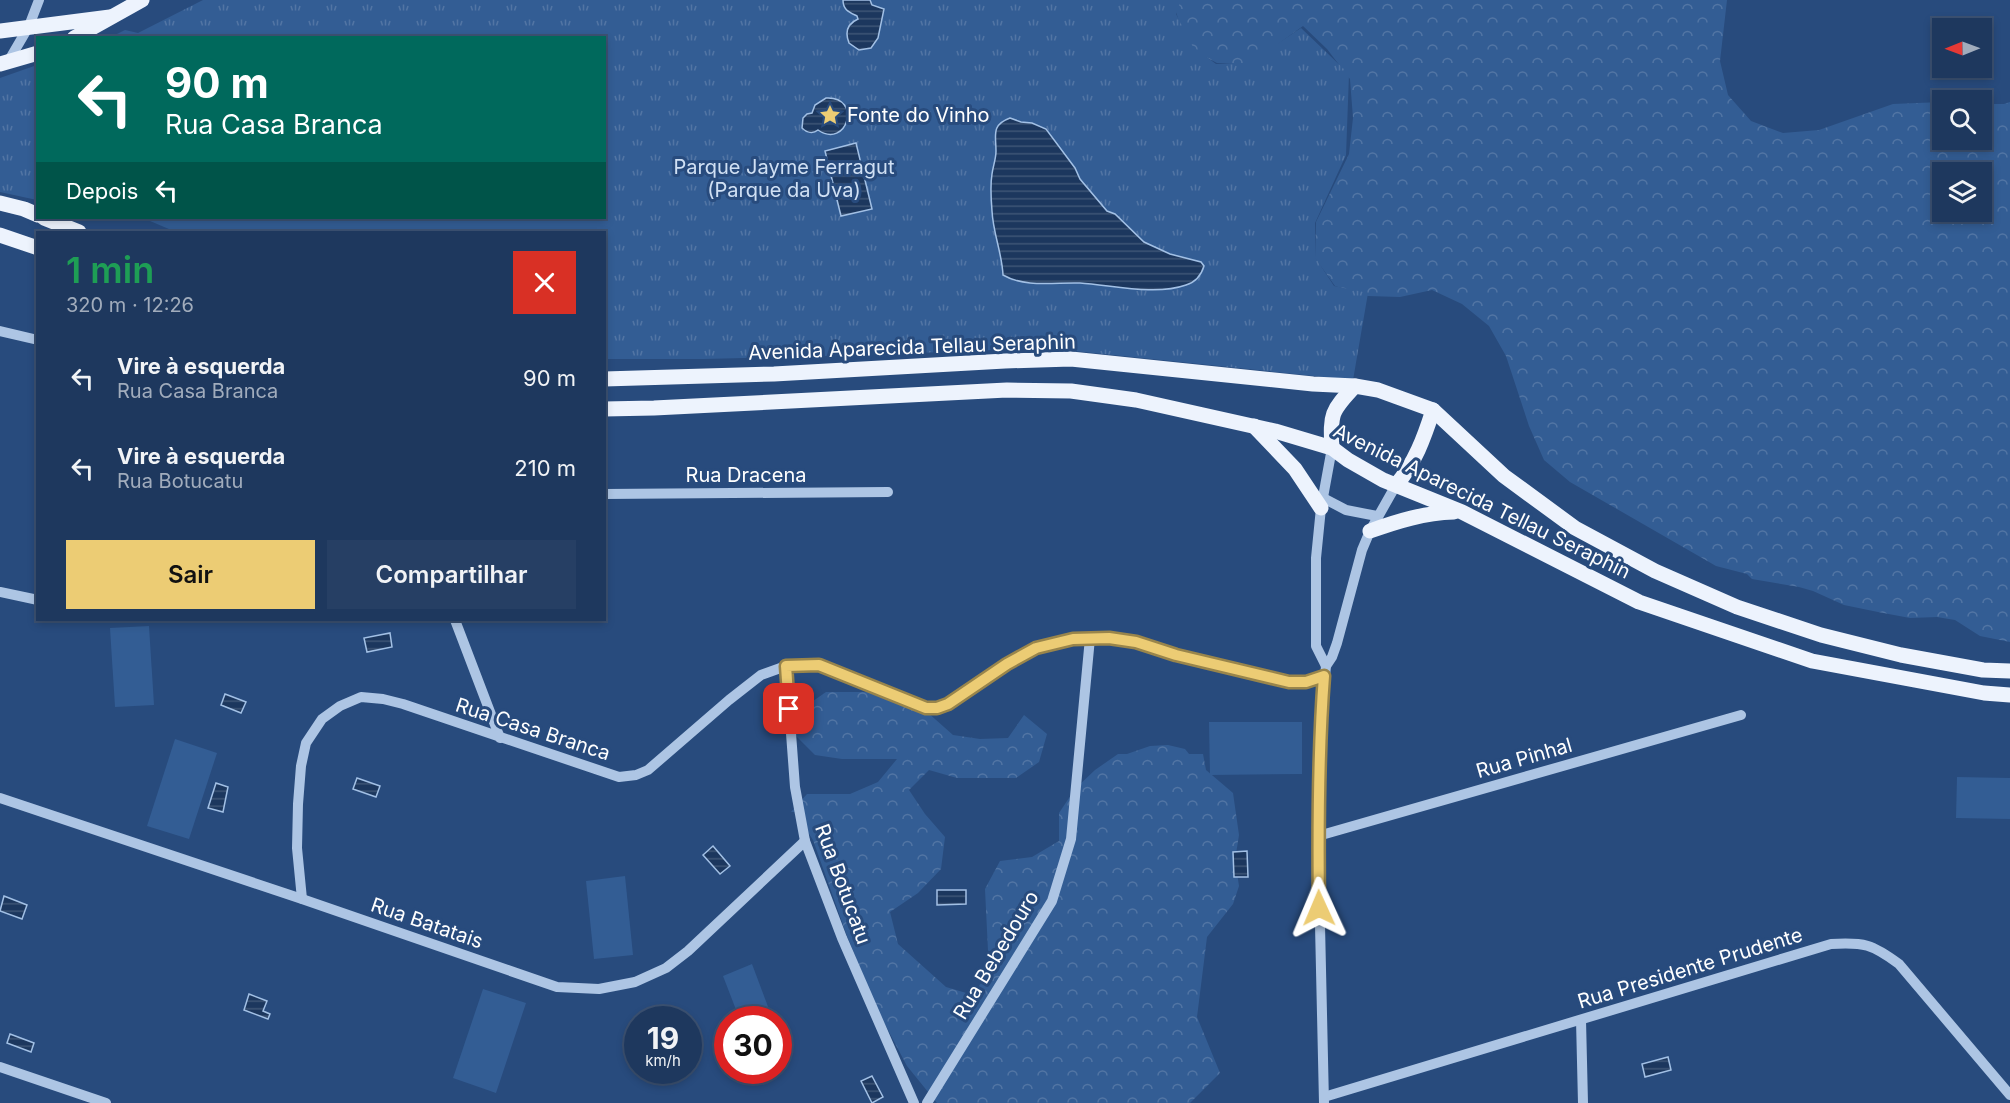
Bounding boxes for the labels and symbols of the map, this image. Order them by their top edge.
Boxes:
north arrow [1932,18,1992,78]
place icon: Fonte do Vinho [818,103,842,127]
place label: Fonte do Vinho [847,103,990,127]
park label: Parque Jayme Ferragut (Parque da Uva) [674,155,895,202]
street label: Avenida Aparecida Tellau Seraphin [748,329,1076,365]
street label: Avenida Aparecida Tellau Seraphin [1329,418,1635,584]
street label: Rua Dracena [686,463,806,487]
pin [763,683,814,734]
street label: Rua Casa Branca [453,693,613,765]
street label: Rua Pinhal [1473,733,1575,783]
street label: Rua Botucatu [810,821,876,947]
position arrow [1287,876,1351,940]
street label: Rua Bebedouro [948,886,1044,1024]
street label: Rua Batatais [368,893,486,953]
street label: Rua Presidente Prudente [1575,922,1805,1014]
speed limit sign: 30 [714,1006,792,1084]

